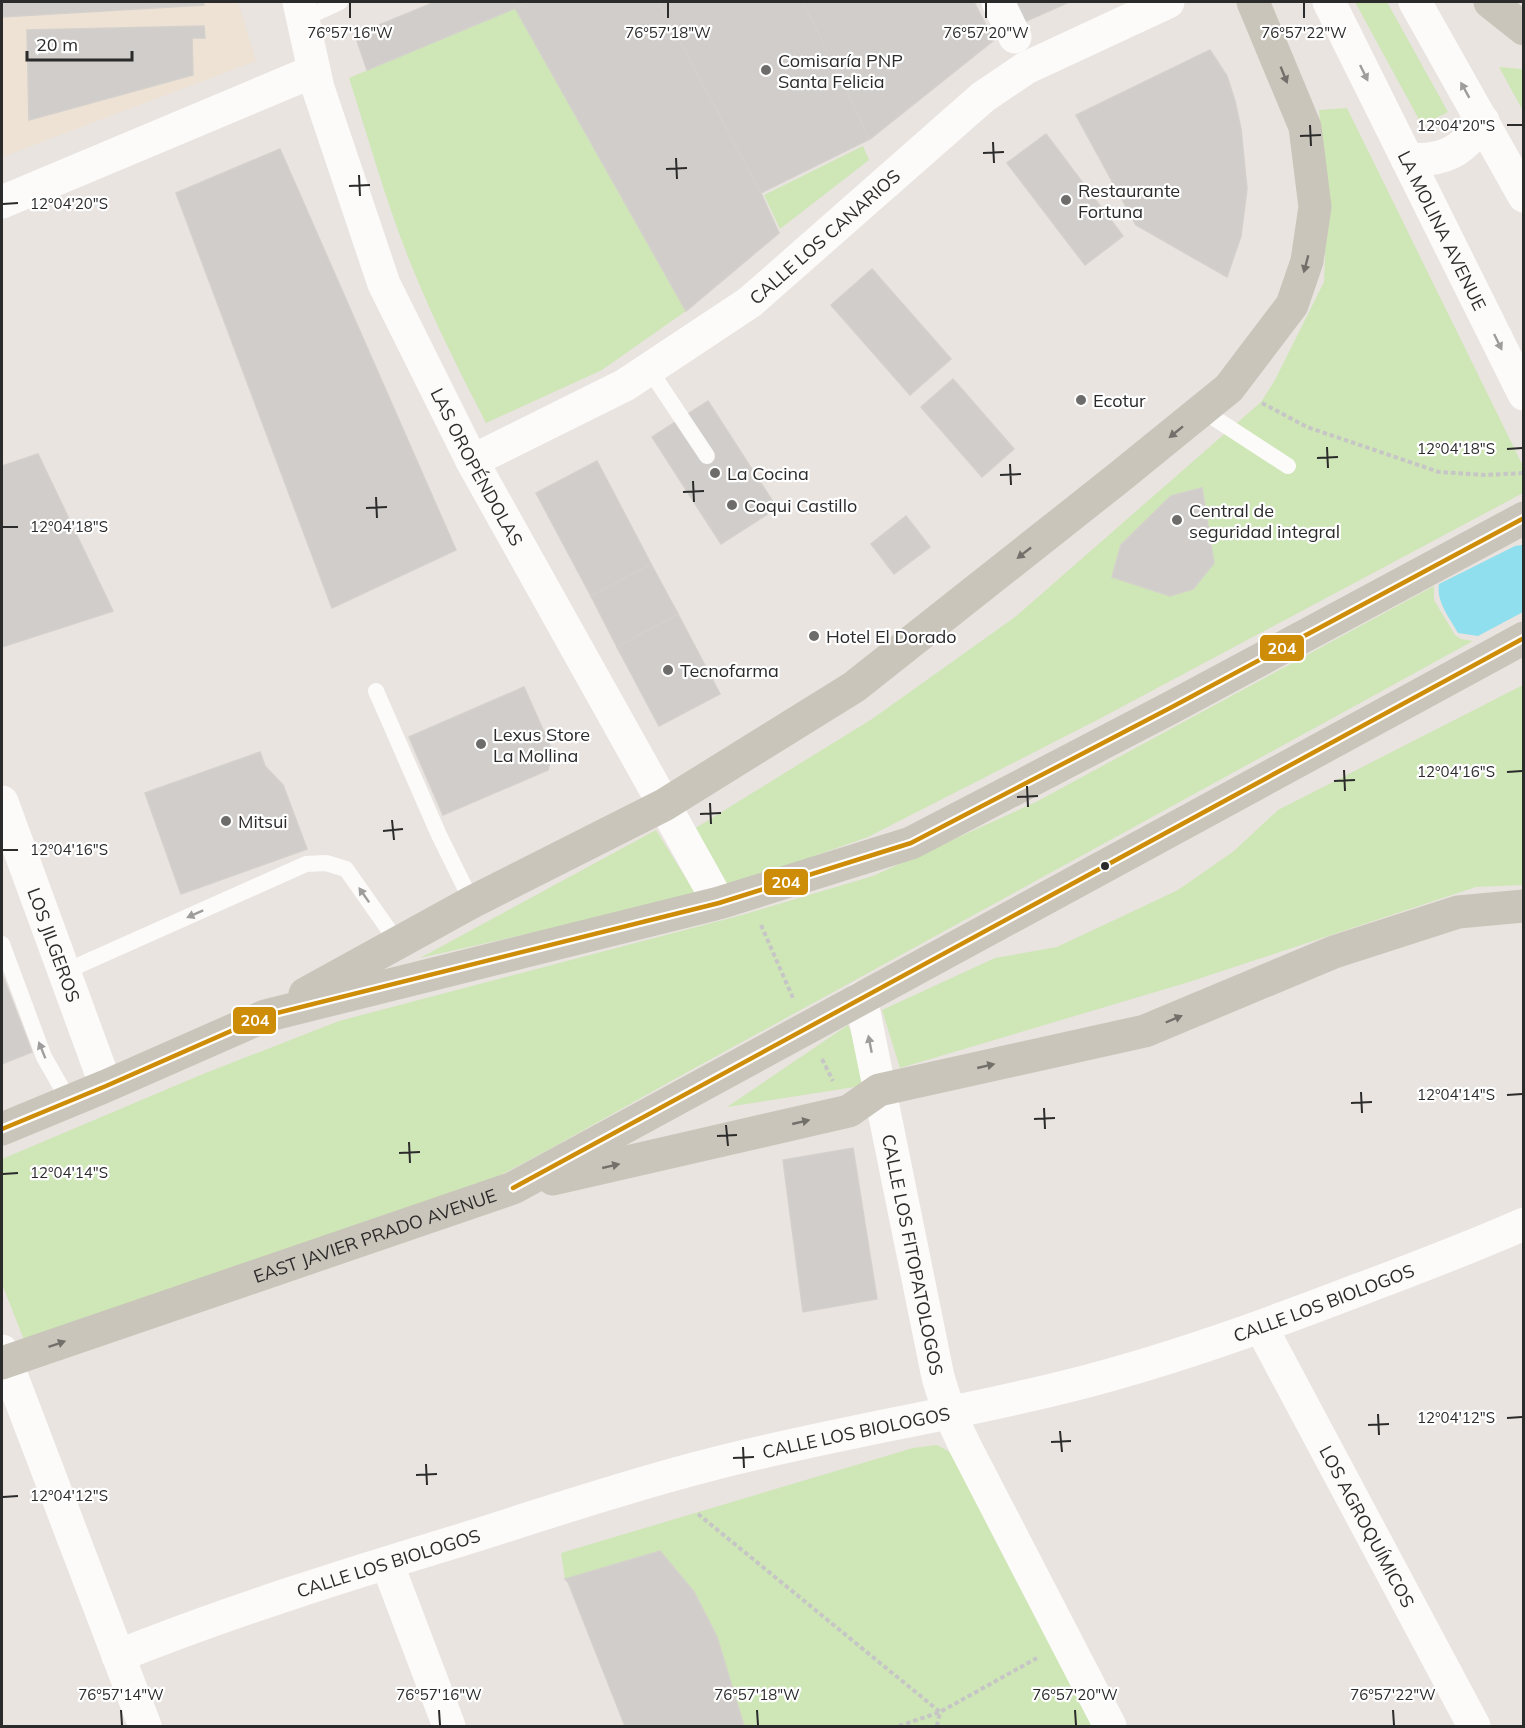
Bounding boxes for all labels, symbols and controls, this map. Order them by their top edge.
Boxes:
text: 76°57'16"W [307,23,393,42]
text: 76°57'18"W [625,23,711,42]
text: 76°57'20"W [943,23,1029,42]
text: 76°57'22"W [1261,23,1347,42]
scale bar [27,24,132,62]
text: 20 m [36,33,78,56]
place label: Comisaría PNP Santa Felicia [778,49,903,93]
marker: Comisaría PNP Santa Felicia [759,63,773,77]
one-way arrow [1360,64,1369,81]
one-way arrow [1280,66,1289,84]
one-way arrow [1460,81,1470,98]
text: 12°04'20"S [1417,116,1495,135]
street label: LA MOLINA AVENUE [1393,147,1492,314]
street label: CALLE LOS CANARIOS [744,164,905,309]
place label: Restaurante Fortuna [1078,179,1180,223]
marker: Restaurante Fortuna [1059,193,1073,207]
text: 12°04'20"S [30,194,108,213]
one-way arrow [1300,255,1310,273]
one-way arrow [1493,333,1502,350]
street label: LAS OROPÉNDOLAS [426,384,529,550]
place label: Ecotur [1093,389,1146,412]
marker: Ecotur [1074,393,1088,407]
one-way arrow [1168,425,1184,438]
text: 12°04'18"S [1417,439,1495,458]
place label: La Cocina [727,462,809,485]
marker: La Cocina [708,466,722,480]
place label: Coqui Castillo [744,494,857,517]
marker: Coqui Castillo [725,498,739,512]
place label: Central de seguridad integral [1189,499,1340,543]
marker: Central de seguridad integral [1170,513,1184,527]
text: 12°04'18"S [30,517,108,536]
one-way arrow [1016,547,1031,559]
place label: Hotel El Dorado [826,625,957,648]
marker: Hotel El Dorado [807,629,821,643]
line badge: 204 [1259,634,1305,662]
text: 204 [1268,638,1297,658]
place label: Tecnofarma [680,659,779,682]
marker: Tecnofarma [661,663,675,677]
place label: Lexus Store La Mollina [493,723,590,767]
marker: Lexus Store La Mollina [474,737,488,751]
text: 12°04'16"S [1417,762,1495,781]
place label: Mitsui [238,810,288,833]
marker: Mitsui [219,814,233,828]
text: 12°04'16"S [30,840,108,859]
unlabelled marker [1099,860,1111,872]
line badge: 204 [763,868,809,896]
text: 204 [772,872,801,892]
street label: LOS JILGEROS [23,884,86,1005]
one-way arrow [358,888,370,904]
one-way arrow [185,909,203,919]
line badge: 204 [232,1006,277,1035]
text: 204 [241,1010,270,1030]
one-way arrow [1166,1014,1183,1023]
one-way arrow [865,1034,874,1053]
one-way arrow [36,1040,46,1058]
one-way arrow [977,1061,995,1071]
text: 12°04'14"S [1417,1085,1495,1104]
one-way arrow [792,1117,811,1127]
street label: CALLE LOS FITOPATOLOGOS [877,1132,949,1377]
one-way arrow [602,1161,621,1170]
text: 12°04'14"S [30,1163,108,1182]
street label: EAST JAVIER PRADO AVENUE [250,1183,499,1288]
street label: CALLE LOS BIOLOGOS [1230,1258,1417,1347]
one-way arrow [48,1339,66,1348]
street label: CALLE LOS BIOLOGOS [760,1401,952,1463]
text: 12°04'12"S [1417,1408,1495,1427]
street label: LOS AGROQUÍMICOS [1315,1441,1420,1611]
text: 12°04'12"S [30,1486,108,1505]
street label: CALLE LOS BIOLOGOS [293,1523,483,1602]
text: 76°57'14"W [78,1685,164,1704]
text: 76°57'16"W [396,1685,482,1704]
text: 76°57'18"W [714,1685,800,1704]
text: 76°57'20"W [1032,1685,1118,1704]
text: 76°57'22"W [1350,1685,1436,1704]

